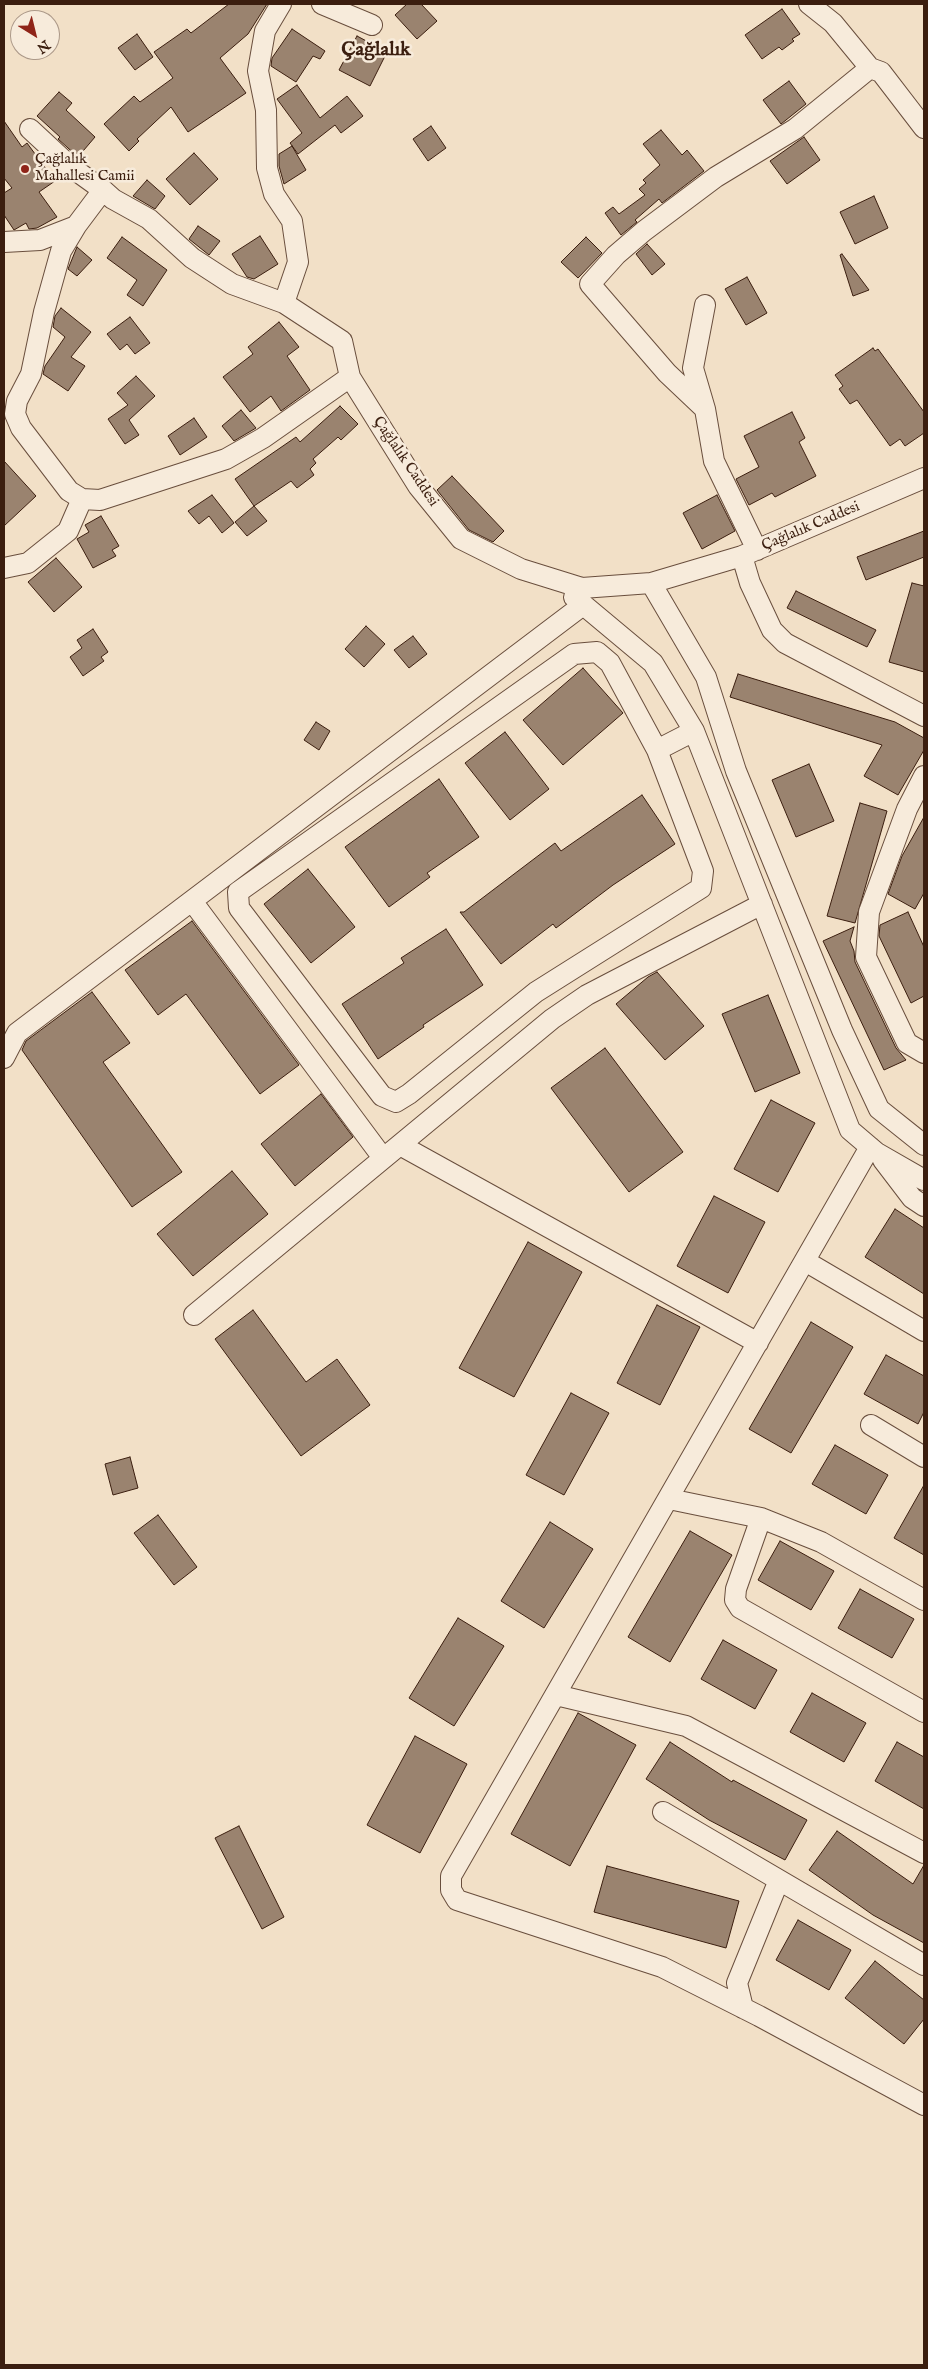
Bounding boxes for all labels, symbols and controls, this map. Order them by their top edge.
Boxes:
north arrow [10,10,60,60]
text: N [33,35,53,57]
district label: Çağlalık [341,39,411,63]
place label: Çağlalık Mahallesi Camii [35,151,134,186]
marker: Çağlalık Mahallesi Camii [19,163,31,175]
street label: Çağlalık Caddesi [368,414,442,510]
street label: Çağlalık Caddesi [759,498,863,556]

